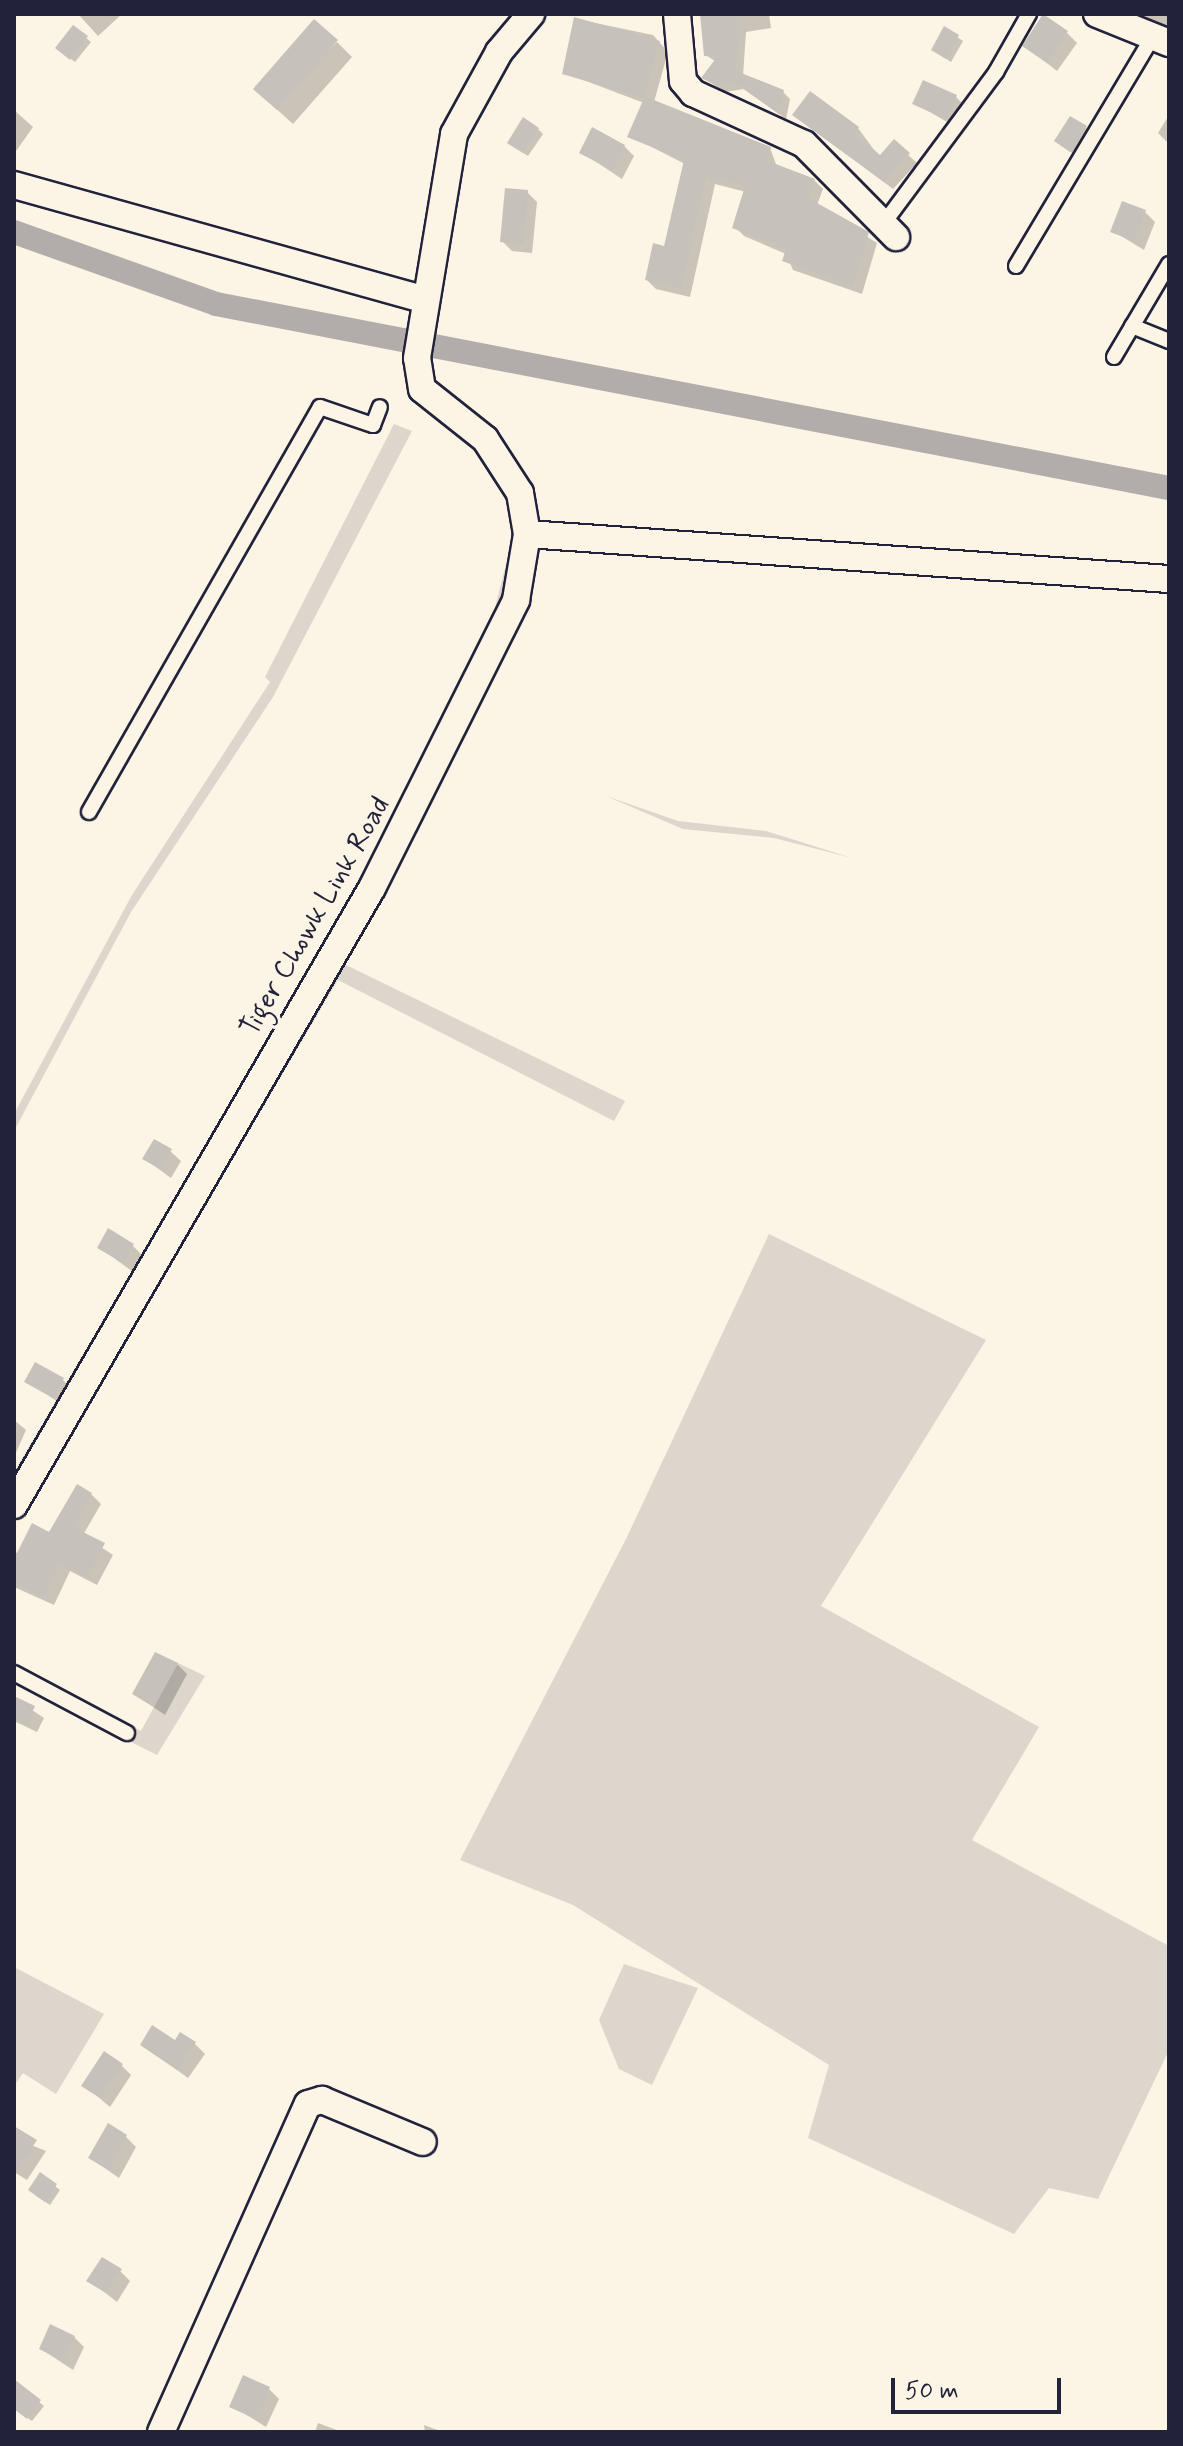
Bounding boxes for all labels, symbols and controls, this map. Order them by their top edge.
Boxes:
street label: Tiger Chowk Link Road [234,792,398,1042]
scale bar [895,2362,1065,2412]
text: 50 m [905,2376,959,2407]

